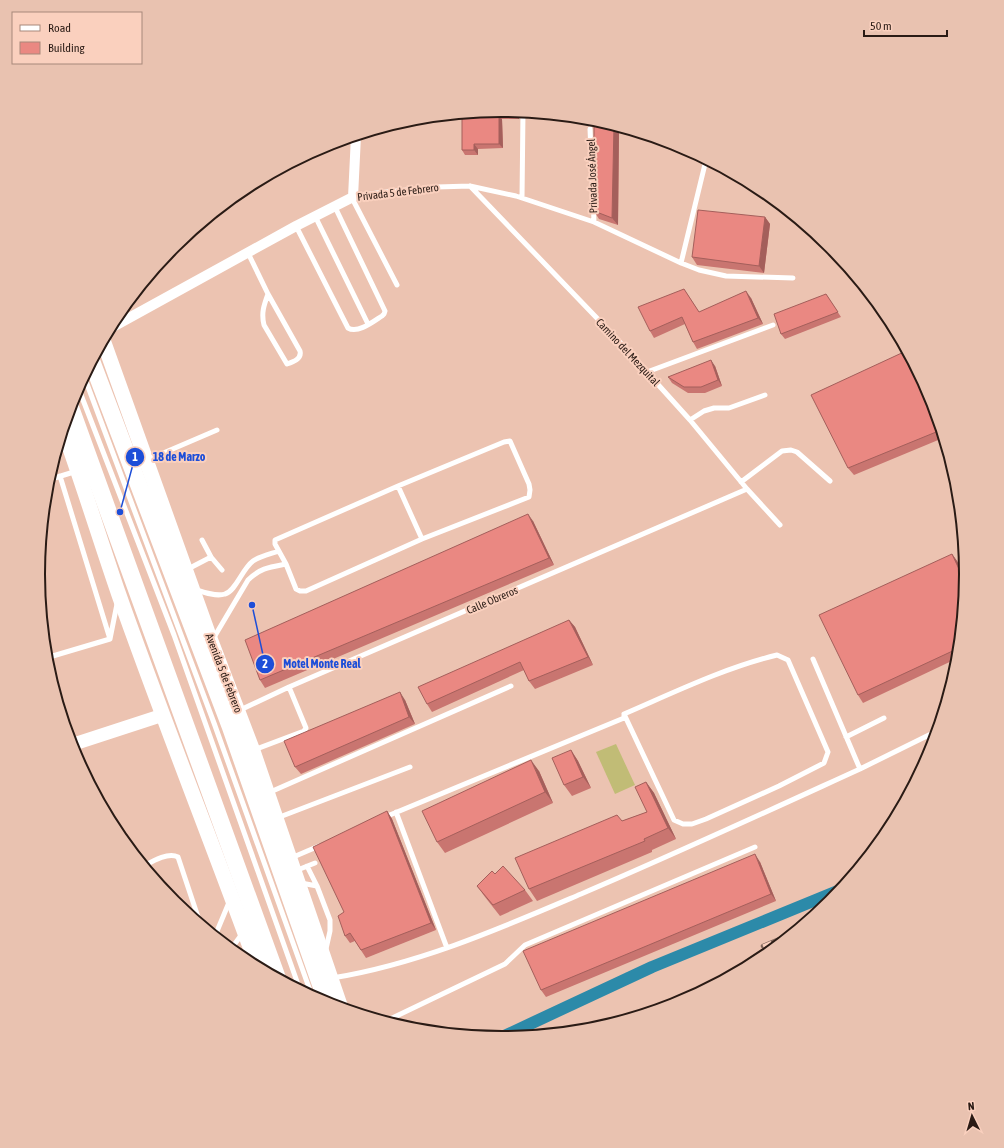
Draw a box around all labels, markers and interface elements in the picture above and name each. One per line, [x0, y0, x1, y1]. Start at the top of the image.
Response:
legend [12, 12, 142, 64]
scale bar [864, 12, 947, 38]
text: 50 m [870, 19, 892, 33]
text: Road [48, 21, 71, 35]
text: Building [48, 41, 86, 55]
street label: Privada José Ángel [585, 138, 599, 214]
street label: Privada 5 de Febrero [357, 181, 439, 203]
street label: Camino del Mezquital [594, 316, 662, 388]
callout: 18 de Marzo [125, 445, 214, 469]
text: 1 [132, 450, 138, 464]
text: 18 de Marzo [153, 450, 206, 464]
street label: Calle Obreros [465, 584, 520, 616]
street label: Avenida 5 de Febrero [203, 632, 245, 714]
callout: Motel Monte Real [255, 652, 369, 676]
text: 2 [262, 657, 268, 671]
text: Motel Monte Real [283, 657, 362, 671]
north arrow [952, 1096, 992, 1136]
text: N [967, 1100, 975, 1112]

